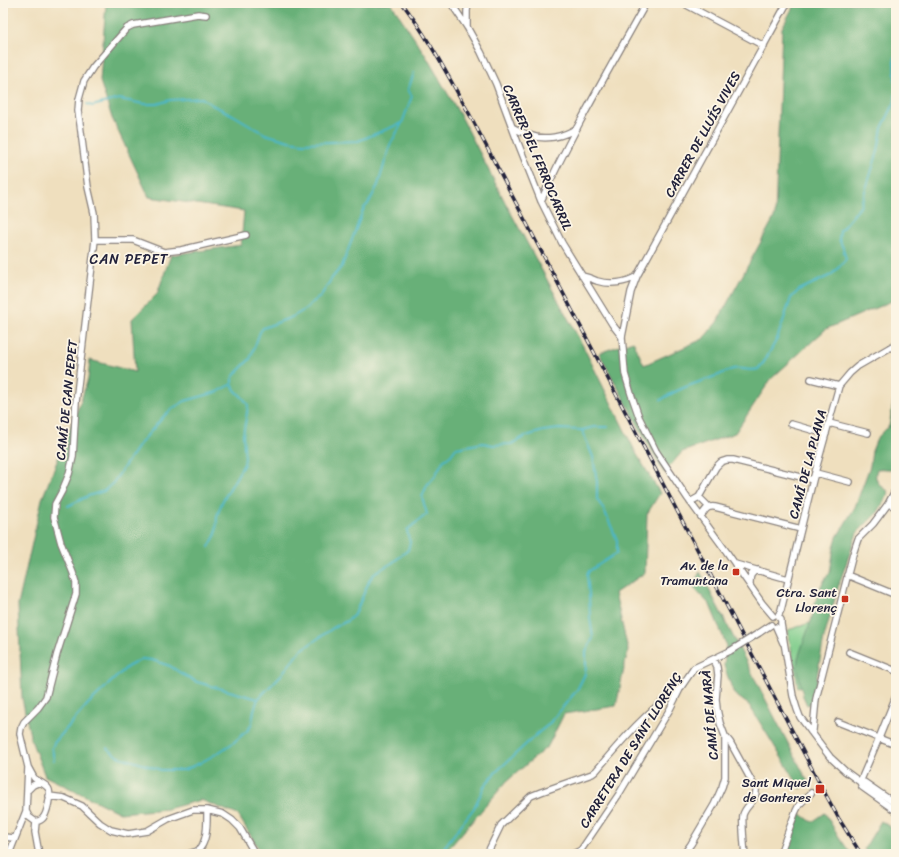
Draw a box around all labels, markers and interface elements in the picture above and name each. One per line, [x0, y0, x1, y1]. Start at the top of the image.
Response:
street label: CARRER DE LLUÍS VIVES [658, 67, 747, 202]
street label: CARRER DEL FERROCARRIL [496, 81, 579, 234]
district label: CAN PEPET [89, 247, 169, 272]
street label: CAMÍ DE CAN PEPET [49, 338, 84, 461]
street label: CAMÍ DE LA PLANA [782, 407, 833, 521]
place label: Av. de la Tramuntana [660, 554, 728, 592]
marker: Av. de la Tramuntana [731, 567, 741, 577]
place label: Ctra. Sant Llorenç [777, 581, 838, 619]
marker: Ctra. Sant Llorenç [840, 594, 850, 604]
street label: CARRETERA DE SANT LLORENÇ [573, 668, 688, 833]
street label: CAMÍ DE MARÀ [694, 669, 725, 761]
place label: Sant Miquel de Gonteres [742, 771, 811, 809]
marker: Sant Miquel de Gonteres [814, 783, 826, 795]

